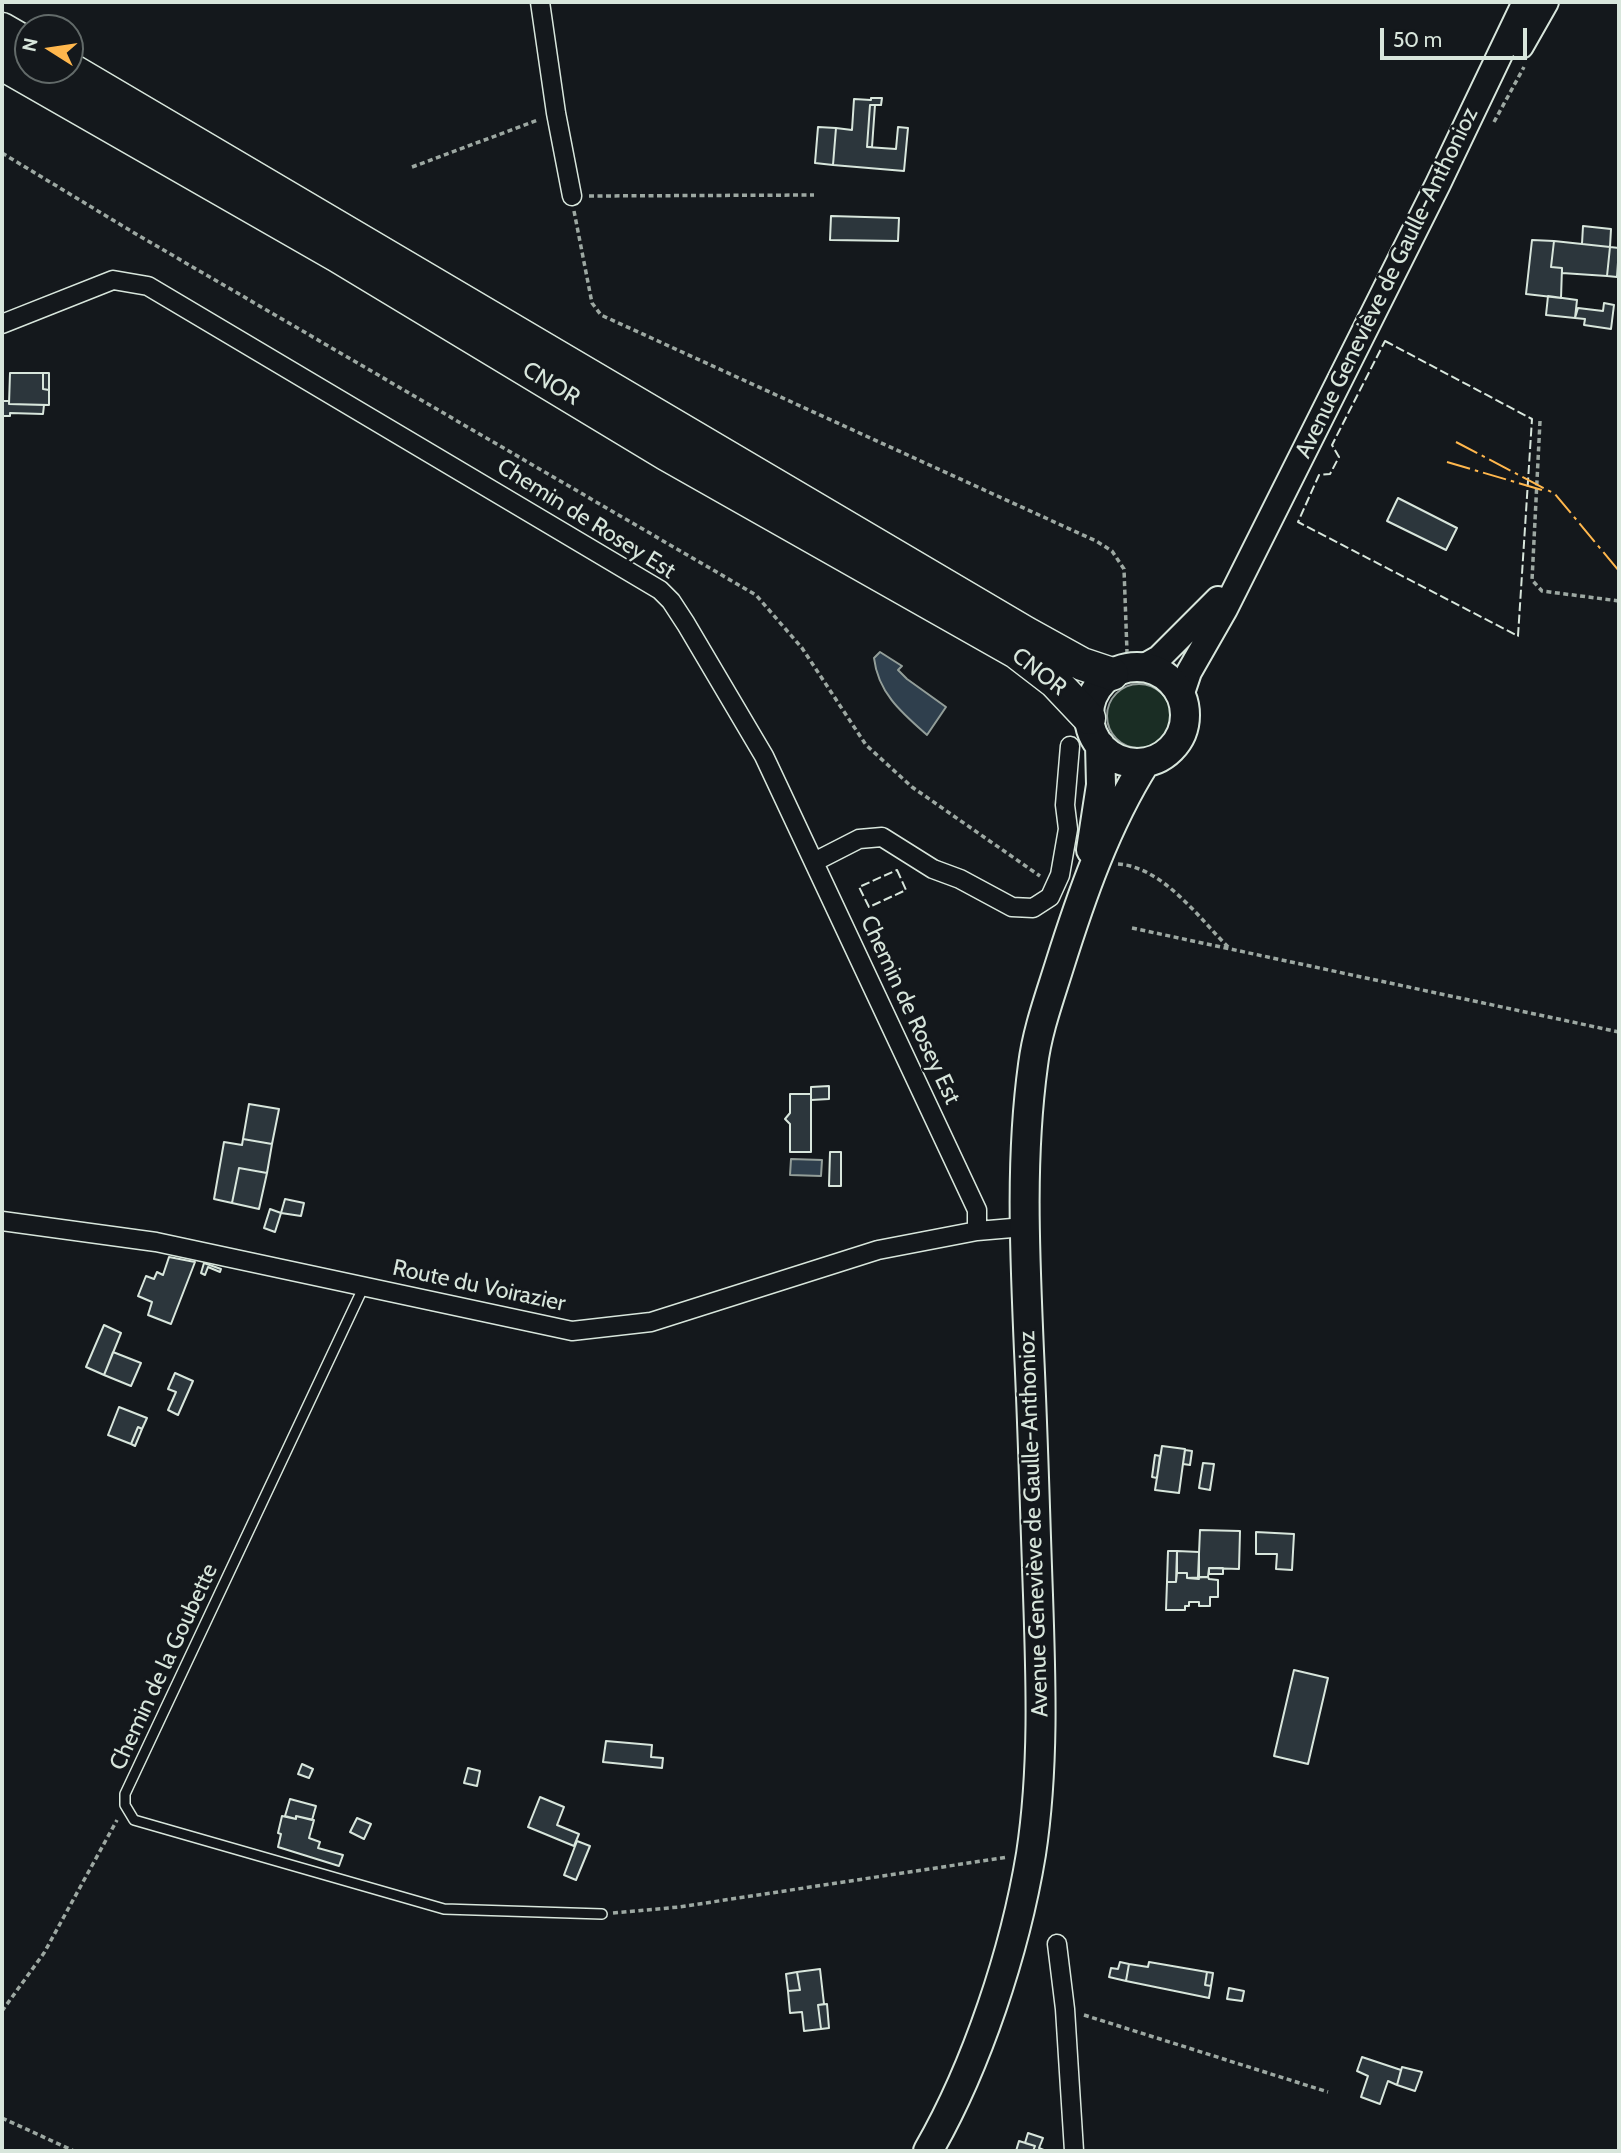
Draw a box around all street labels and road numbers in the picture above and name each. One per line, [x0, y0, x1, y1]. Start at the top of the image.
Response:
street label: Avenue Geneviève de Gaulle-Anthonioz [1290, 103, 1484, 463]
street label: CNOR [517, 356, 585, 412]
street label: Chemin de Rosey Est [492, 453, 680, 585]
street label: CNOR [1006, 642, 1072, 702]
street label: Chemin de Rosey Est [854, 911, 966, 1109]
street label: Route du Voirazier [390, 1254, 568, 1318]
street label: Avenue Geneviève de Gaulle-Anthonioz [1013, 1330, 1055, 1718]
street label: Chemin de la Goubette [104, 1559, 224, 1775]

